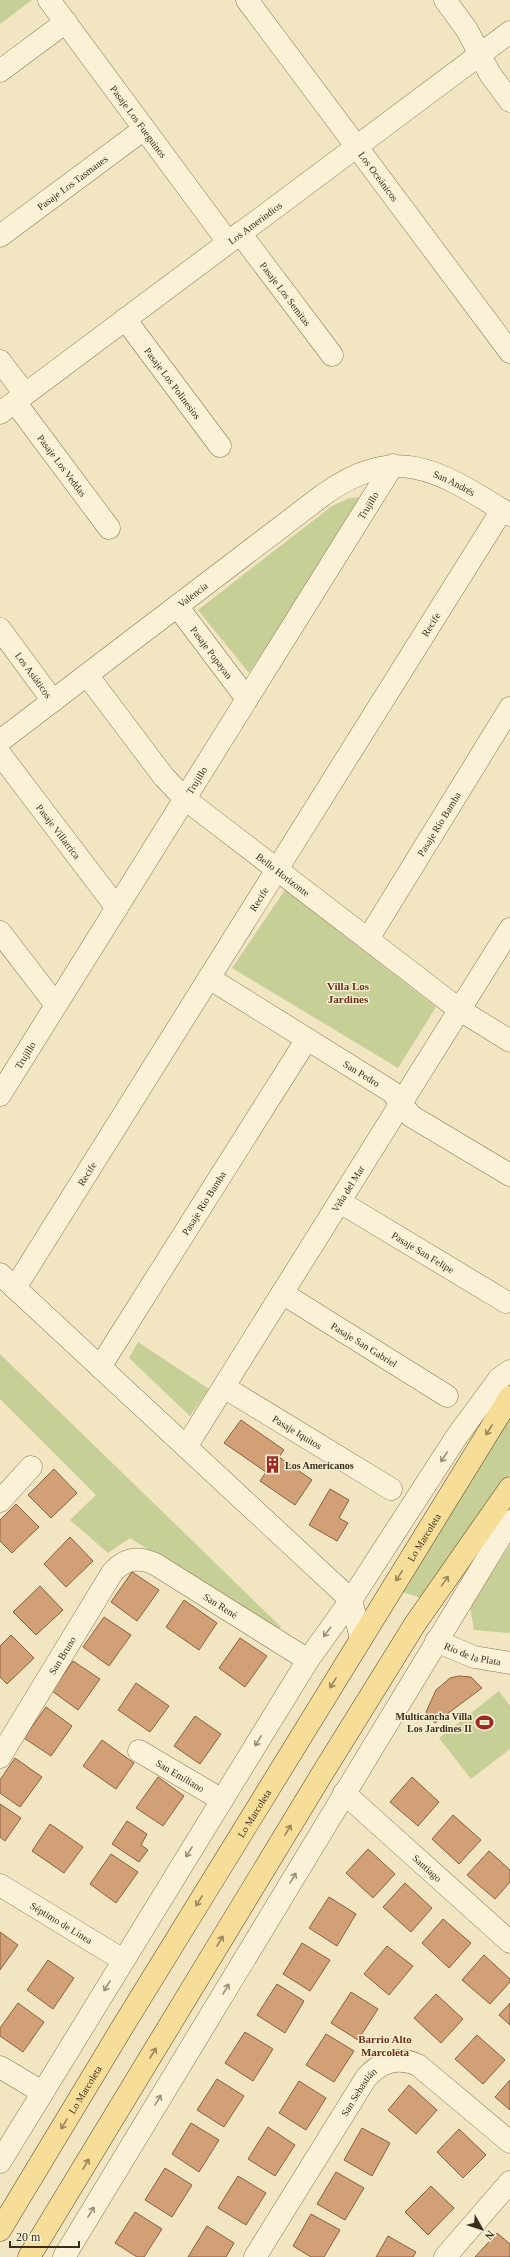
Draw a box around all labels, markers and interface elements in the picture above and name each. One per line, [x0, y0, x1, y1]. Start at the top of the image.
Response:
street label: Pasaje Los Fueguinos [108, 83, 169, 160]
street label: Los Oceánicos [356, 150, 400, 204]
street label: Pasaje Los Tasmanes [35, 153, 110, 212]
street label: Los Amerindios [226, 199, 284, 247]
street label: Pasaje Los Semitas [258, 260, 313, 328]
street label: Pasaje Los Polinesios [142, 345, 203, 421]
street label: Pasaje Los Veddas [35, 433, 89, 499]
street label: San Andrés [431, 468, 477, 498]
street label: Trujillo [356, 490, 381, 521]
street label: Valencia [176, 580, 210, 610]
street label: Recife [419, 610, 443, 639]
street label: Pasaje Popayan [188, 624, 235, 681]
street label: Los Asiáticos [13, 650, 54, 700]
street label: Trujillo [184, 765, 209, 796]
street label: Pasaje Río Bamba [415, 790, 463, 858]
street label: Pasaje Villarrica [34, 802, 83, 861]
street label: Bello Horizonte [254, 851, 312, 899]
street label: Recife [247, 885, 271, 913]
district label: Villa Los Jardines [327, 980, 370, 1005]
street label: Trujillo [13, 1040, 38, 1071]
street label: San Pedro [341, 1058, 382, 1089]
street label: Recife [75, 1159, 99, 1188]
street label: Viña del Mar [330, 1163, 367, 1214]
street label: Pasaje Río Bamba [180, 1169, 228, 1237]
street label: Pasaje San Felipe [390, 1230, 456, 1276]
street label: Pasaje San Gabriel [329, 1320, 399, 1370]
street label: Pasaje Iquitos [270, 1413, 324, 1452]
one-way arrow [485, 1424, 493, 1436]
one-way arrow [439, 1451, 447, 1463]
building icon: Los Americanos [262, 1455, 282, 1475]
place label: Los Americanos [285, 1460, 354, 1471]
street label: Lo Marcoleta [405, 1511, 443, 1564]
one-way arrow [395, 1570, 403, 1582]
one-way arrow [441, 1576, 449, 1587]
street label: San René [202, 1591, 240, 1621]
one-way arrow [323, 1626, 332, 1637]
street label: San Bruno [47, 1635, 78, 1677]
street label: Río de la Plata [443, 1640, 502, 1667]
one-way arrow [329, 1677, 337, 1689]
place label: Multicancha Villa Los Jardines II [396, 1711, 472, 1734]
sports icon: Multicancha Villa Los Jardines II [475, 1712, 495, 1732]
one-way arrow [253, 1735, 261, 1747]
street label: San Emiliano [154, 1757, 206, 1794]
street label: Lo Marcoleta [235, 1787, 274, 1840]
one-way arrow [284, 1824, 292, 1836]
one-way arrow [185, 1846, 193, 1858]
street label: Santiago [410, 1852, 444, 1884]
one-way arrow [289, 1872, 297, 1884]
one-way arrow [195, 1895, 203, 1907]
street label: Séptimo de Línea [28, 1900, 95, 1946]
one-way arrow [217, 1935, 225, 1947]
one-way arrow [102, 1980, 110, 1992]
one-way arrow [222, 1983, 230, 1995]
district label: Barrio Alto Marcoleta [358, 2033, 412, 2058]
one-way arrow [149, 2048, 157, 2059]
street label: Lo Marcoleta [66, 2063, 104, 2116]
street label: San Sebastián [339, 2066, 379, 2118]
one-way arrow [155, 2094, 163, 2106]
one-way arrow [59, 2118, 67, 2130]
one-way arrow [82, 2158, 90, 2170]
one-way arrow [88, 2206, 96, 2218]
north arrow [462, 2209, 502, 2249]
scale bar [10, 2223, 79, 2249]
text: N [483, 2228, 497, 2242]
text: 20 m [16, 2230, 41, 2244]

